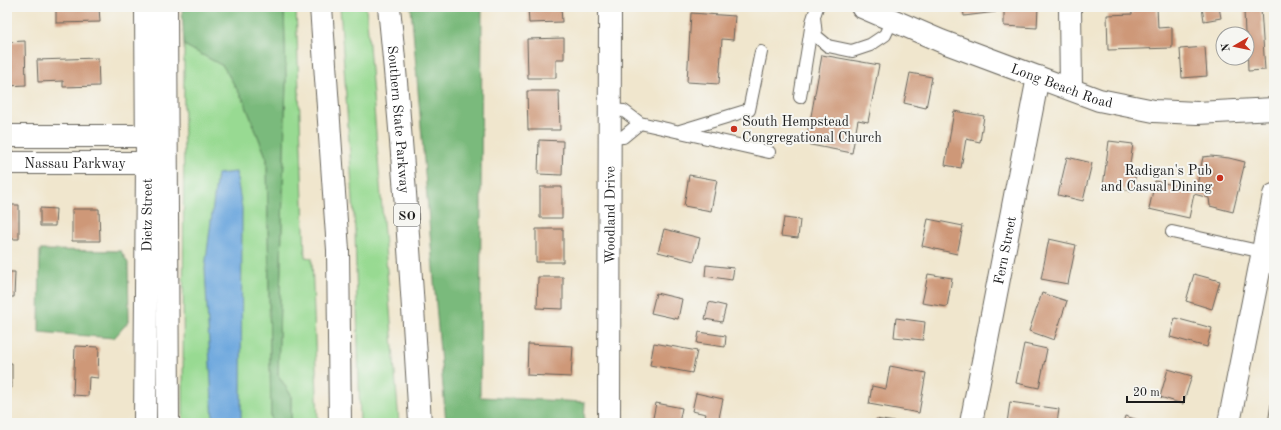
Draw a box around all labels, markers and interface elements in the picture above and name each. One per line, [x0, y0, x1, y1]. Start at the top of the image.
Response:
north arrow [1215, 26, 1255, 66]
text: N [1220, 42, 1233, 52]
street label: Southern State Parkway [385, 45, 411, 195]
street label: Long Beach Road [1009, 62, 1114, 111]
place label: South Hempstead Congregational Church [742, 115, 882, 145]
marker: South Hempstead Congregational Church [729, 124, 739, 134]
street label: Nassau Parkway [24, 157, 126, 171]
place label: Radigan's Pub and Casual Dining [1101, 164, 1212, 194]
street label: Woodland Drive [603, 166, 618, 264]
marker: Radigan's Pub and Casual Dining [1215, 173, 1225, 183]
street label: Dietz Street [140, 178, 155, 252]
road number: SO [394, 204, 420, 226]
street label: Fern Street [992, 215, 1019, 286]
scale bar [1127, 378, 1184, 404]
text: 20 m [1133, 387, 1160, 399]

